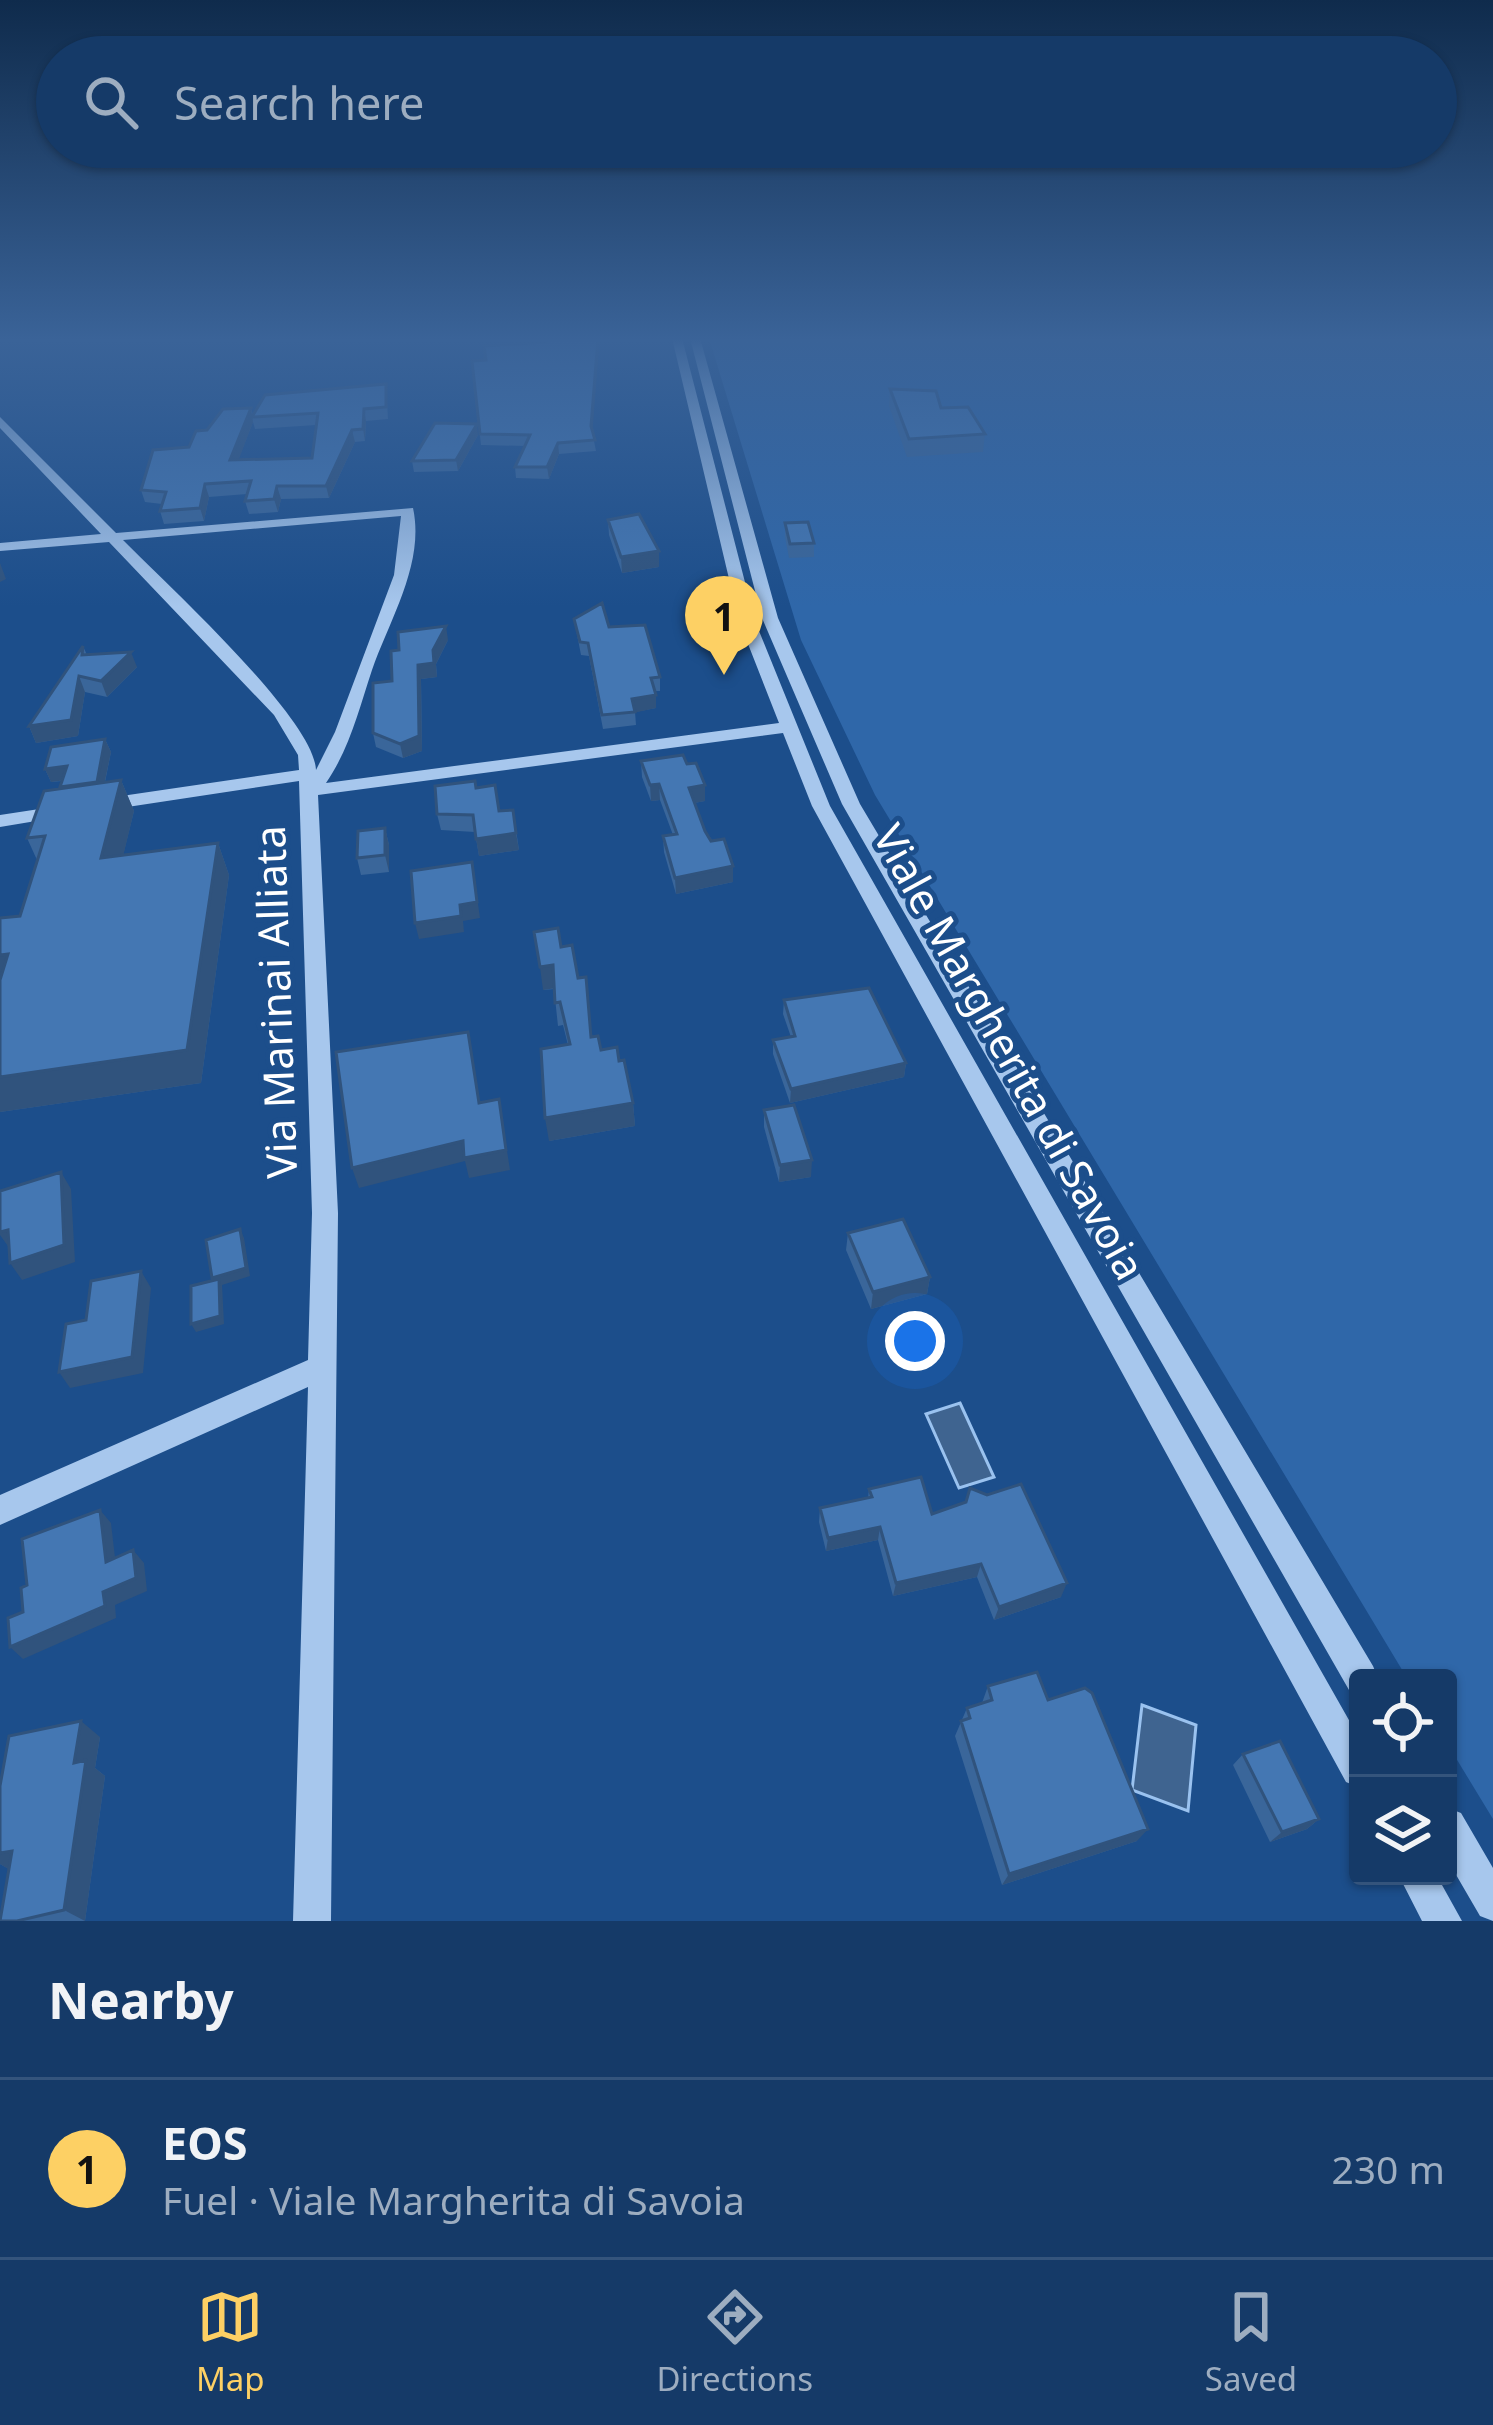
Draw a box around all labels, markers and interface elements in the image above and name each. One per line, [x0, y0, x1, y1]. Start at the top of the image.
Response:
search box [36, 36, 1457, 168]
icon: search [78, 69, 144, 135]
text: Search here [174, 72, 424, 133]
pin: 1 [685, 576, 763, 675]
street label: Viale Margherita di Savoia [861, 813, 1159, 1289]
street label: Via Marinai Alliata [240, 825, 309, 1180]
your location [885, 1311, 945, 1371]
map controls [1349, 1669, 1457, 1885]
button: locate [1349, 1669, 1457, 1777]
button: layers [1349, 1777, 1457, 1885]
text: Nearby [48, 1964, 234, 2034]
text: EOS [162, 2112, 248, 2173]
text: 1 [76, 2142, 98, 2195]
text: 230 m [1331, 2142, 1445, 2195]
text: Fuel · Viale Margherita di Savoia [162, 2173, 745, 2226]
tab: Map [196, 2284, 265, 2401]
tab: Directions [656, 2284, 813, 2401]
tab: Saved [1205, 2284, 1297, 2401]

